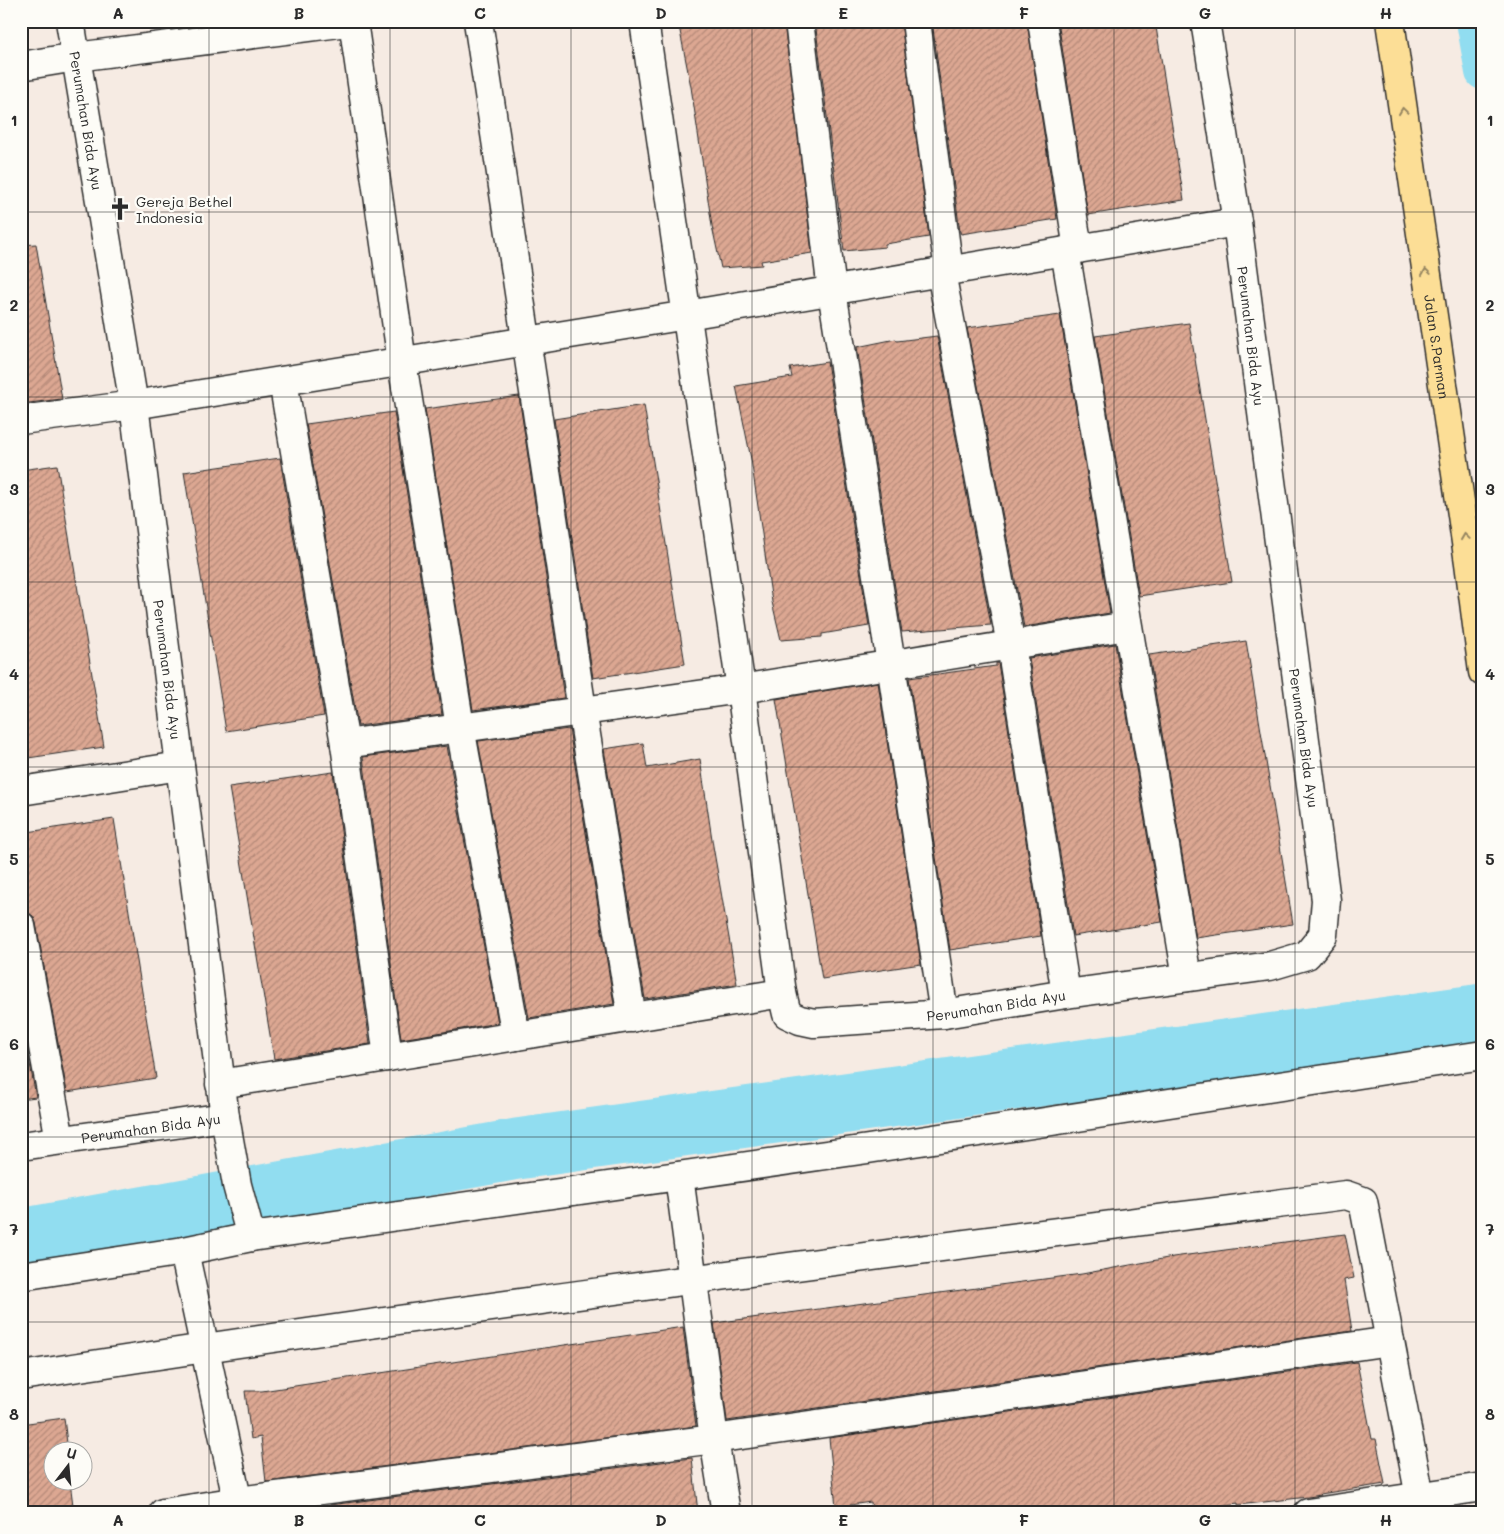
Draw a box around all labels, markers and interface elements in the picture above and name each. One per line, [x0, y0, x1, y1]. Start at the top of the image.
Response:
text: A [112, 2, 124, 23]
text: B [294, 2, 304, 23]
text: C [474, 2, 486, 23]
text: D [655, 2, 667, 23]
text: E [838, 2, 848, 23]
text: F [1019, 2, 1029, 23]
text: G [1199, 2, 1211, 23]
text: H [1380, 2, 1392, 23]
street label: Perumahan Bida Ayu [66, 50, 108, 191]
one-way arrow [1398, 107, 1409, 115]
text: 1 [10, 109, 18, 130]
text: 1 [1486, 109, 1494, 130]
place label: Gereja Bethel Indonesia [136, 192, 232, 227]
church icon: Gereja Bethel Indonesia [107, 196, 133, 222]
street label: Perumahan Bida Ayu [1233, 265, 1269, 407]
one-way arrow [1422, 268, 1432, 276]
street label: Jalan S.Parman [1420, 293, 1454, 400]
text: 2 [10, 294, 19, 315]
text: 2 [1486, 294, 1495, 315]
text: 3 [9, 478, 19, 499]
text: 3 [1485, 478, 1495, 499]
one-way arrow [1460, 532, 1471, 540]
street label: Perumahan Bida Ayu [149, 599, 186, 740]
text: 4 [9, 663, 19, 684]
text: 4 [1485, 663, 1495, 684]
street label: Perumahan Bida Ayu [1285, 667, 1323, 809]
text: 5 [9, 848, 19, 869]
text: 5 [1485, 848, 1495, 869]
street label: Perumahan Bida Ayu [926, 985, 1067, 1025]
text: 6 [9, 1033, 19, 1054]
text: 6 [1485, 1033, 1495, 1054]
street label: Perumahan Bida Ayu [80, 1108, 222, 1147]
text: 7 [10, 1218, 19, 1239]
text: 7 [1486, 1218, 1495, 1239]
text: 8 [9, 1403, 19, 1424]
text: 8 [1485, 1403, 1495, 1424]
north arrow [42, 1442, 92, 1492]
text: U [64, 1443, 79, 1464]
text: A [112, 1509, 124, 1530]
text: B [294, 1509, 304, 1530]
text: C [474, 1509, 486, 1530]
text: D [655, 1509, 667, 1530]
text: E [838, 1509, 848, 1530]
text: F [1019, 1509, 1029, 1530]
text: G [1199, 1509, 1211, 1530]
text: H [1380, 1509, 1392, 1530]

